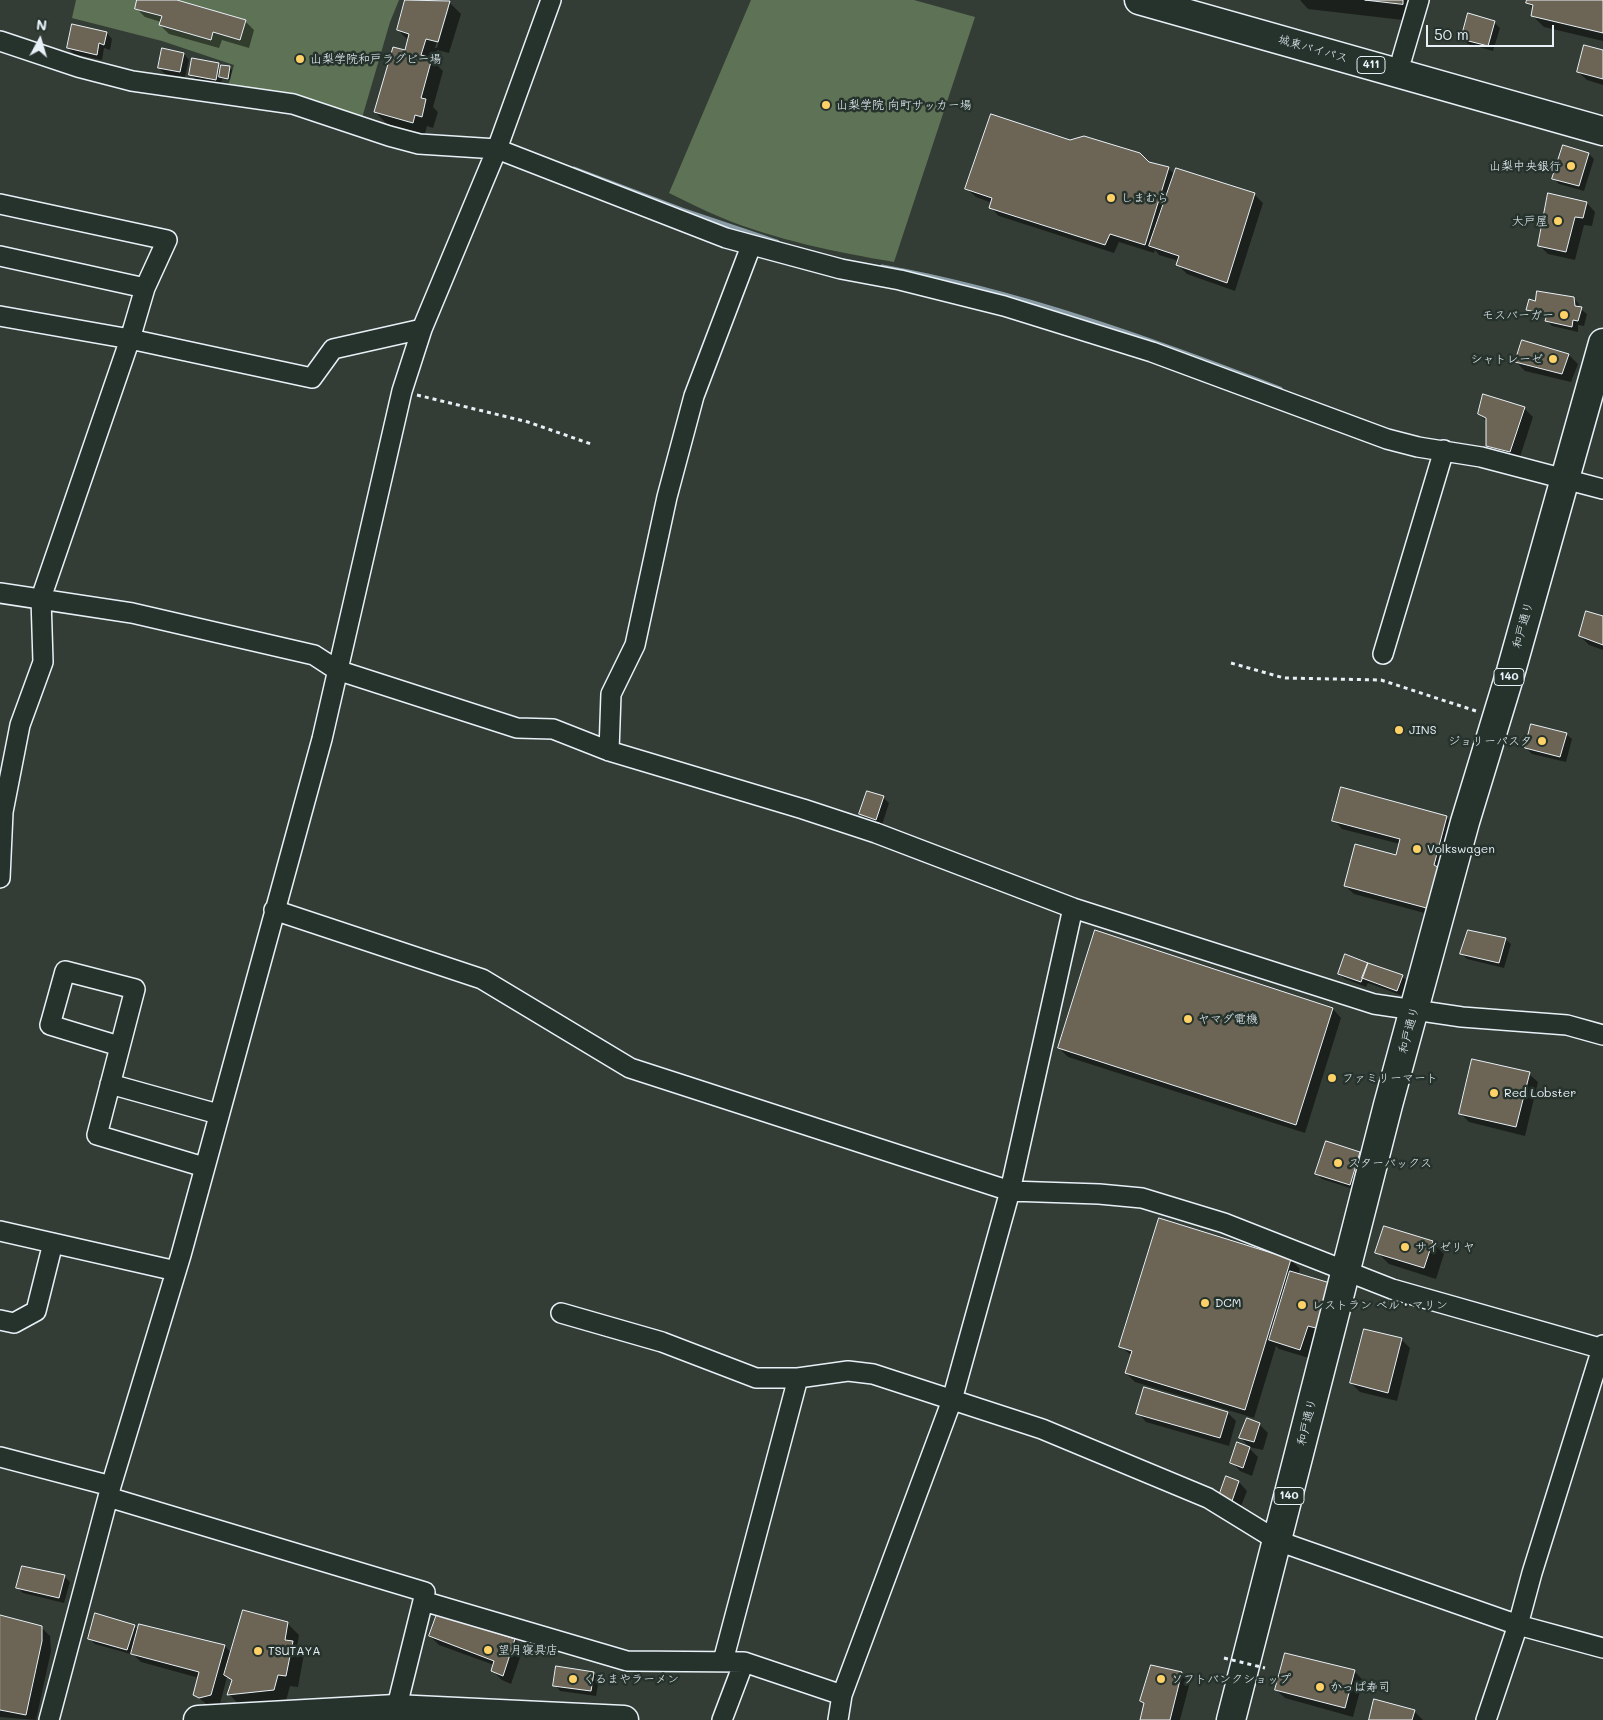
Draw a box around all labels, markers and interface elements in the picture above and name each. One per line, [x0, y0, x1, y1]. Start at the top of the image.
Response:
north arrow [15, 15, 65, 65]
text: N [35, 15, 48, 35]
scale bar [1428, 15, 1556, 47]
text: 50 m [1434, 24, 1469, 44]
street label: 城東バイパス [1276, 32, 1350, 66]
place label: 山梨学院和戸ラグビー場 [310, 52, 441, 66]
marker: 山梨学院和戸ラグビー場 [294, 53, 306, 65]
road number: 411 [1357, 56, 1385, 74]
place label: 山梨学院 向町サッカー場 [836, 98, 972, 112]
marker: 山梨学院 向町サッカー場 [820, 99, 832, 111]
place label: 山梨中央銀行 [1489, 159, 1561, 173]
marker: 山梨中央銀行 [1565, 160, 1577, 172]
place label: しまむら [1121, 191, 1169, 205]
marker: しまむら [1105, 192, 1117, 204]
place label: 大戸屋 [1512, 214, 1548, 228]
marker: 大戸屋 [1552, 215, 1564, 227]
place label: モスバーガー [1482, 308, 1554, 322]
marker: モスバーガー [1558, 309, 1570, 321]
place label: シャトレーゼ [1471, 352, 1543, 366]
marker: シャトレーゼ [1547, 353, 1559, 365]
street label: 和戸通り [1509, 600, 1537, 650]
road number: 140 [1494, 669, 1524, 686]
place label: JINS [1409, 723, 1436, 737]
marker: JINS [1393, 724, 1405, 736]
place label: ジョリーパスタ [1448, 734, 1532, 748]
marker: ジョリーパスタ [1536, 735, 1548, 747]
place label: Volkswagen [1427, 842, 1495, 856]
marker: Volkswagen [1411, 843, 1423, 855]
street label: 和戸通り [1396, 1005, 1422, 1055]
place label: ヤマダ電機 [1198, 1012, 1258, 1026]
marker: ヤマダ電機 [1182, 1013, 1194, 1025]
place label: ファミリーマート [1342, 1071, 1438, 1085]
marker: ファミリーマート [1326, 1072, 1338, 1084]
place label: Red Lobster [1504, 1086, 1576, 1100]
marker: Red Lobster [1488, 1087, 1500, 1099]
place label: スターバックス [1348, 1156, 1432, 1170]
marker: スターバックス [1332, 1157, 1344, 1169]
place label: サイゼリヤ [1415, 1240, 1475, 1254]
marker: サイゼリヤ [1399, 1241, 1411, 1253]
place label: DCM [1215, 1296, 1241, 1310]
marker: DCM [1199, 1297, 1211, 1309]
place label: レストラン ベル・マリン [1312, 1298, 1448, 1312]
marker: レストラン ベル・マリン [1296, 1299, 1308, 1311]
street label: 和戸通り [1294, 1397, 1320, 1447]
road number: 140 [1274, 1488, 1304, 1504]
place label: 望月寝具店 [498, 1643, 558, 1657]
place label: TSUTAYA [268, 1644, 321, 1658]
marker: 望月寝具店 [482, 1644, 494, 1656]
marker: TSUTAYA [252, 1645, 264, 1657]
place label: くるまやラーメン [583, 1672, 679, 1686]
place label: ソフトバンクショップ [1171, 1672, 1291, 1686]
marker: くるまやラーメン [567, 1673, 579, 1685]
marker: ソフトバンクショップ [1155, 1673, 1167, 1685]
place label: かっぱ寿司 [1330, 1680, 1390, 1694]
marker: かっぱ寿司 [1314, 1681, 1326, 1693]

